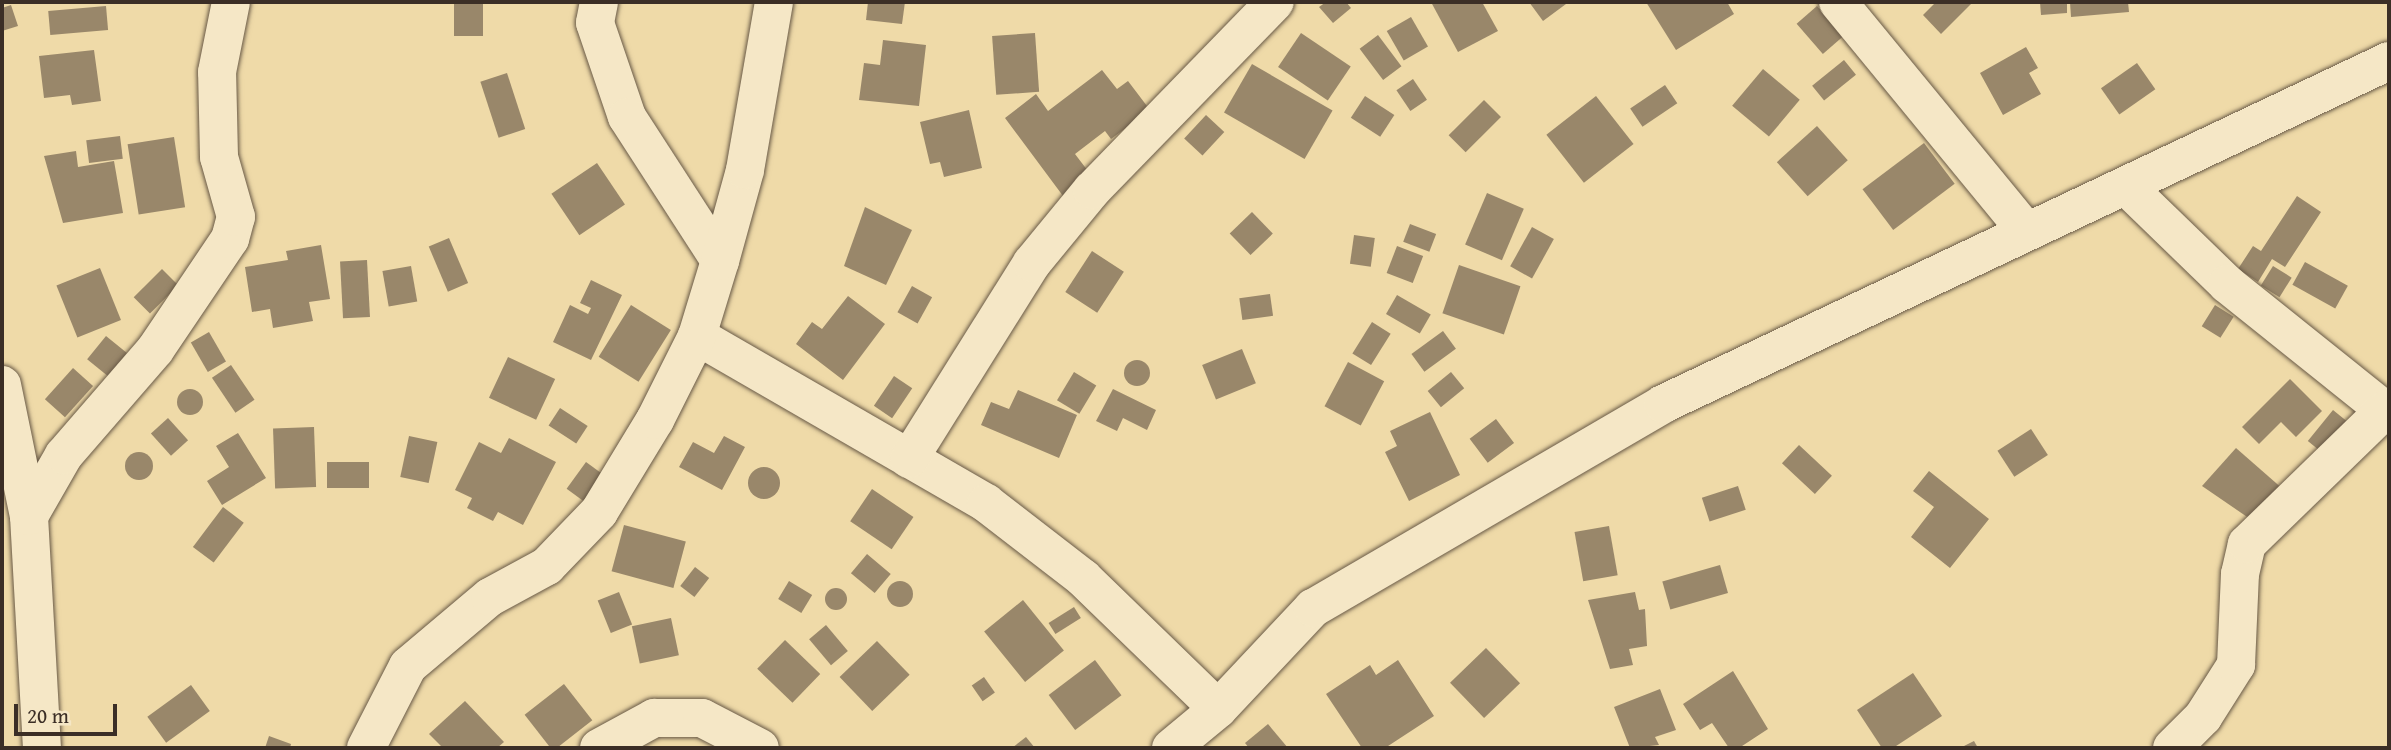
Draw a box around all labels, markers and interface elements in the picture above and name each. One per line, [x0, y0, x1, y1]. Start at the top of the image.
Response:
scale bar [18, 690, 121, 734]
text: 20 m [27, 700, 69, 731]

